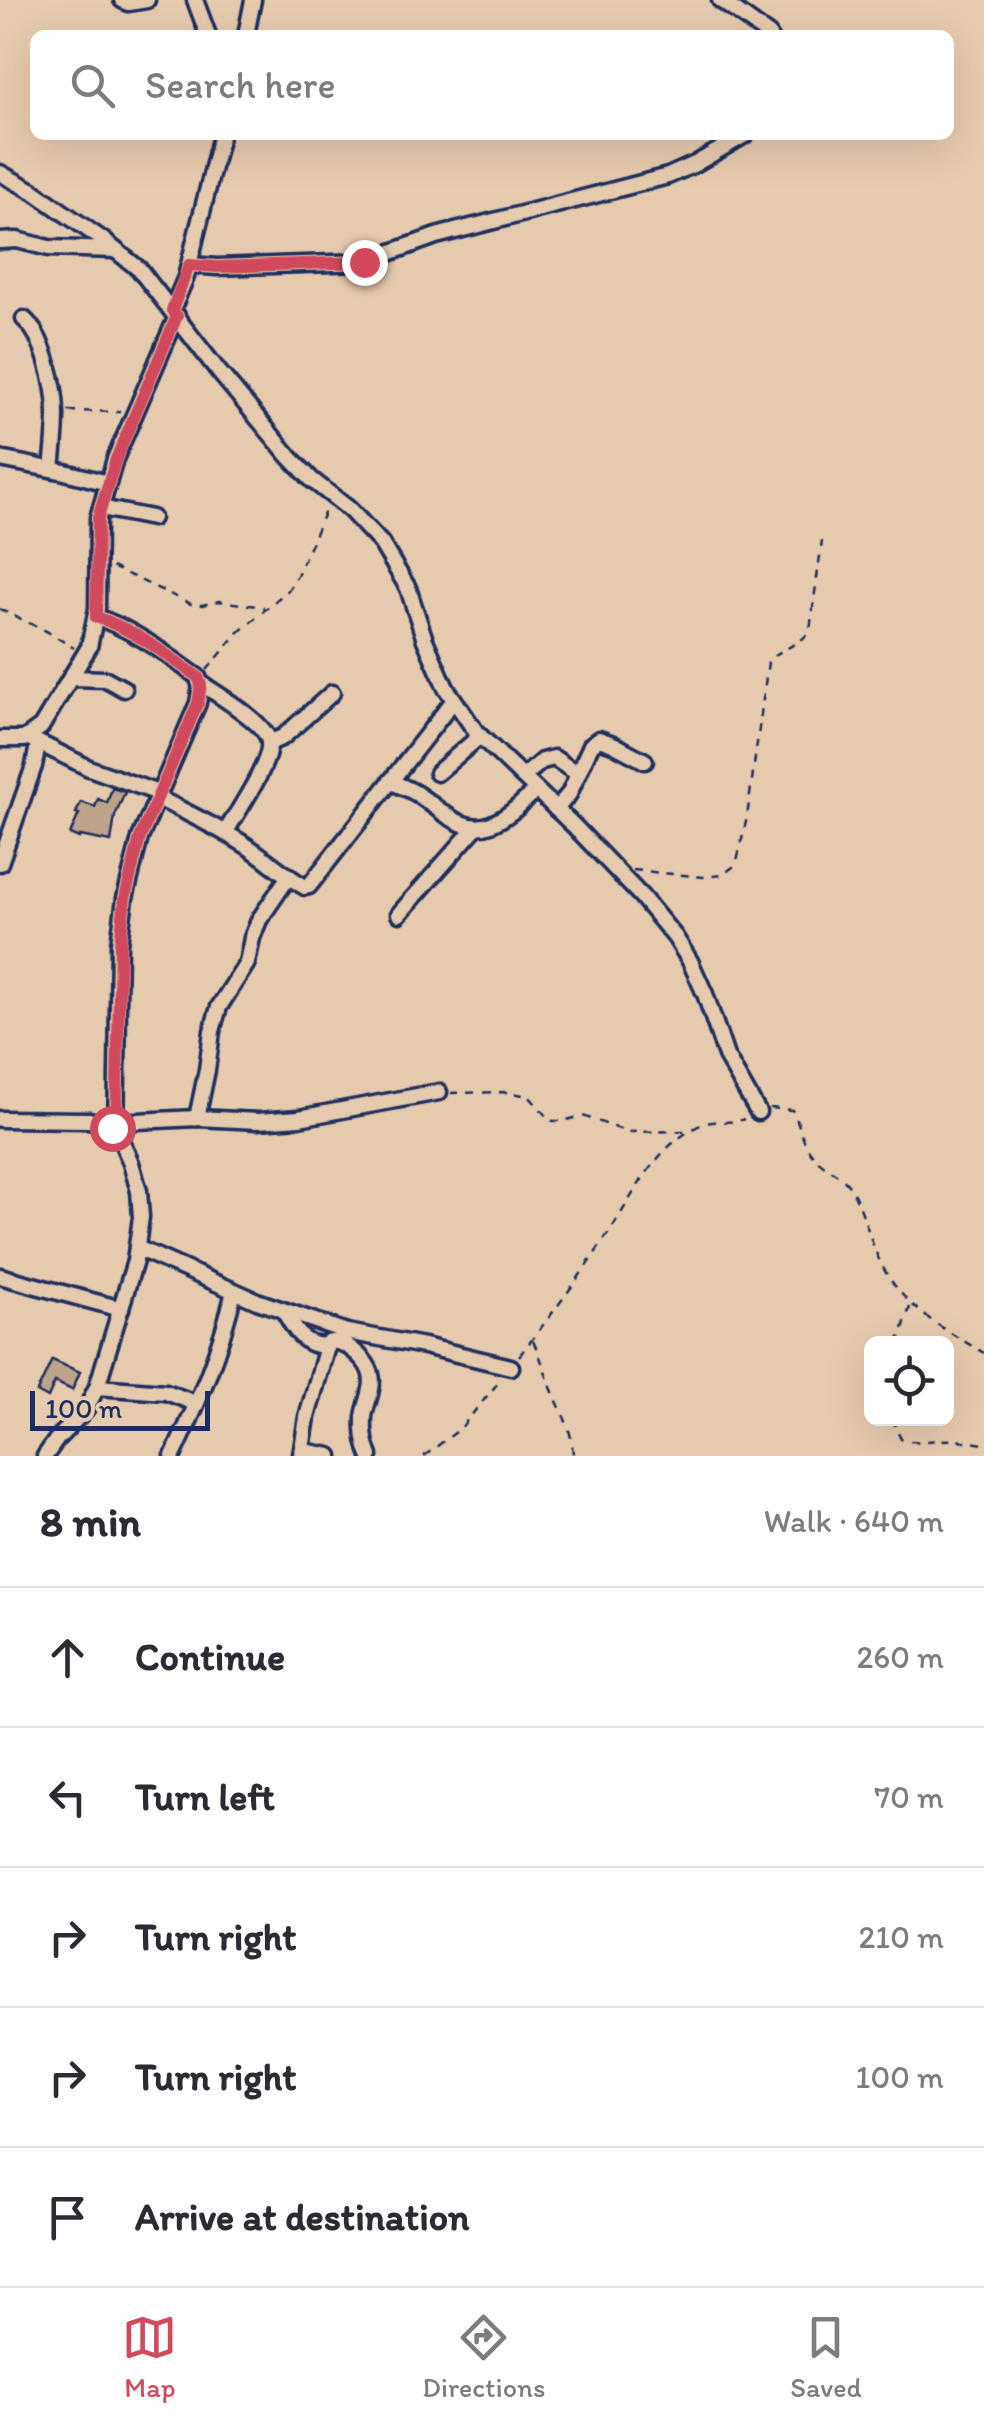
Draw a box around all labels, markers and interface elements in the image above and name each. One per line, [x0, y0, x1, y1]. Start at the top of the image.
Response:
search box [30, 30, 954, 140]
icon: search [65, 58, 120, 113]
text: Search here [145, 62, 336, 108]
route end [342, 240, 388, 286]
route start [90, 1106, 136, 1152]
map controls [864, 1336, 954, 1426]
button: locate [864, 1336, 954, 1426]
scale bar [30, 1386, 210, 1430]
text: 100 m [45, 1391, 122, 1425]
text: 8 min [40, 1496, 141, 1547]
text: Walk · 640 m [764, 1502, 944, 1540]
icon: ahead [40, 1630, 95, 1685]
text: Continue [135, 1634, 285, 1680]
text: 260 m [856, 1638, 944, 1676]
icon: left [40, 1770, 95, 1825]
text: Turn left [135, 1774, 275, 1820]
text: 70 m [874, 1778, 944, 1816]
icon: right [40, 1910, 95, 1965]
text: Turn right [135, 1914, 297, 1960]
text: 210 m [858, 1918, 944, 1956]
icon: right [40, 2050, 95, 2105]
text: Turn right [135, 2054, 297, 2100]
text: 100 m [856, 2058, 944, 2096]
icon: arrive [40, 2190, 95, 2245]
text: Arrive at destination [135, 2194, 470, 2240]
tab: Map [122, 2310, 177, 2404]
tab: Directions [422, 2310, 545, 2404]
tab: Saved [790, 2310, 862, 2404]

